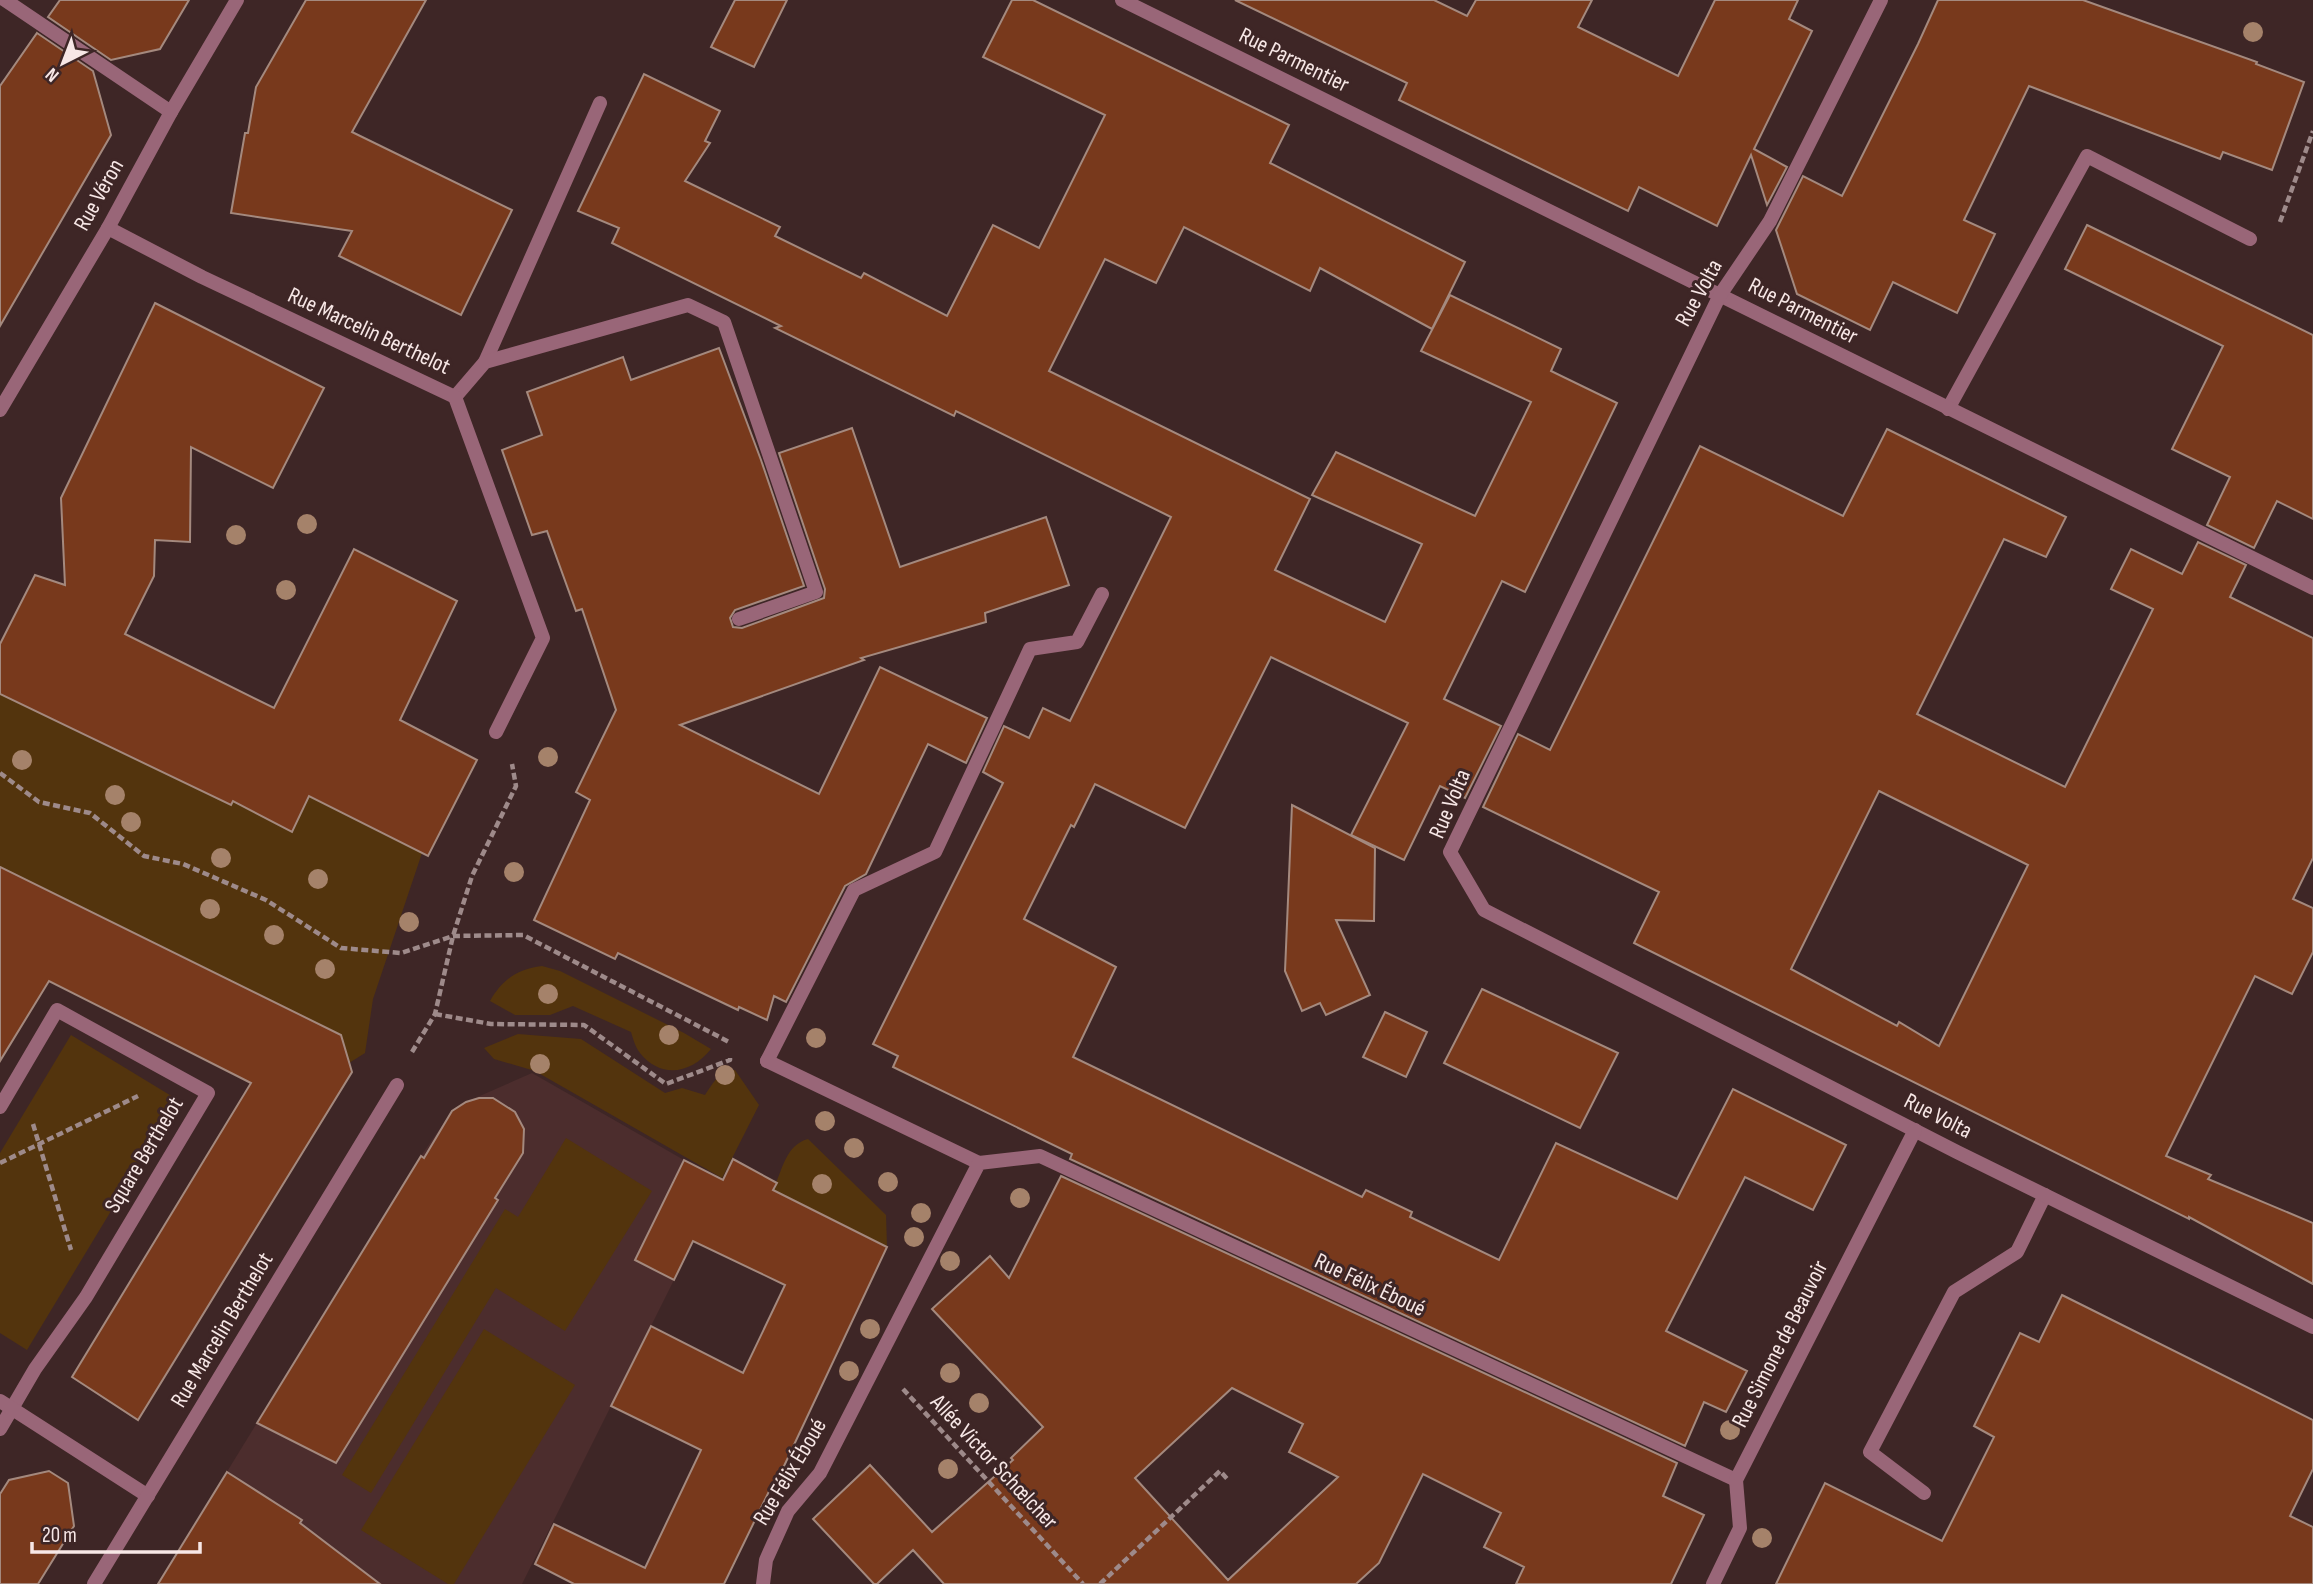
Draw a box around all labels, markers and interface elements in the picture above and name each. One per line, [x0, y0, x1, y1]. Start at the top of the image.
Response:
street label: Rue Parmentier [1234, 21, 1354, 99]
north arrow [28, 28, 98, 98]
text: N [41, 63, 64, 86]
street label: Rue Véron [68, 154, 130, 236]
street label: Rue Volta [1669, 255, 1729, 331]
street label: Rue Parmentier [1744, 271, 1863, 351]
street label: Rue Marcelin Berthelot [283, 281, 455, 381]
street label: Rue Volta [1423, 765, 1477, 843]
street label: Rue Volta [1899, 1087, 1977, 1145]
street label: Square Berthelot [98, 1092, 190, 1218]
street label: Rue Marcelin Berthelot [165, 1247, 279, 1413]
street label: Rue Félix Éboué [1310, 1247, 1430, 1323]
street label: Rue Simone de Beauvoir [1726, 1255, 1834, 1432]
street label: Allée Victor Schœlcher [924, 1388, 1064, 1535]
street label: Rue Félix Éboué [747, 1414, 833, 1530]
scale bar [32, 1510, 200, 1554]
text: 20 m [42, 1523, 77, 1548]

